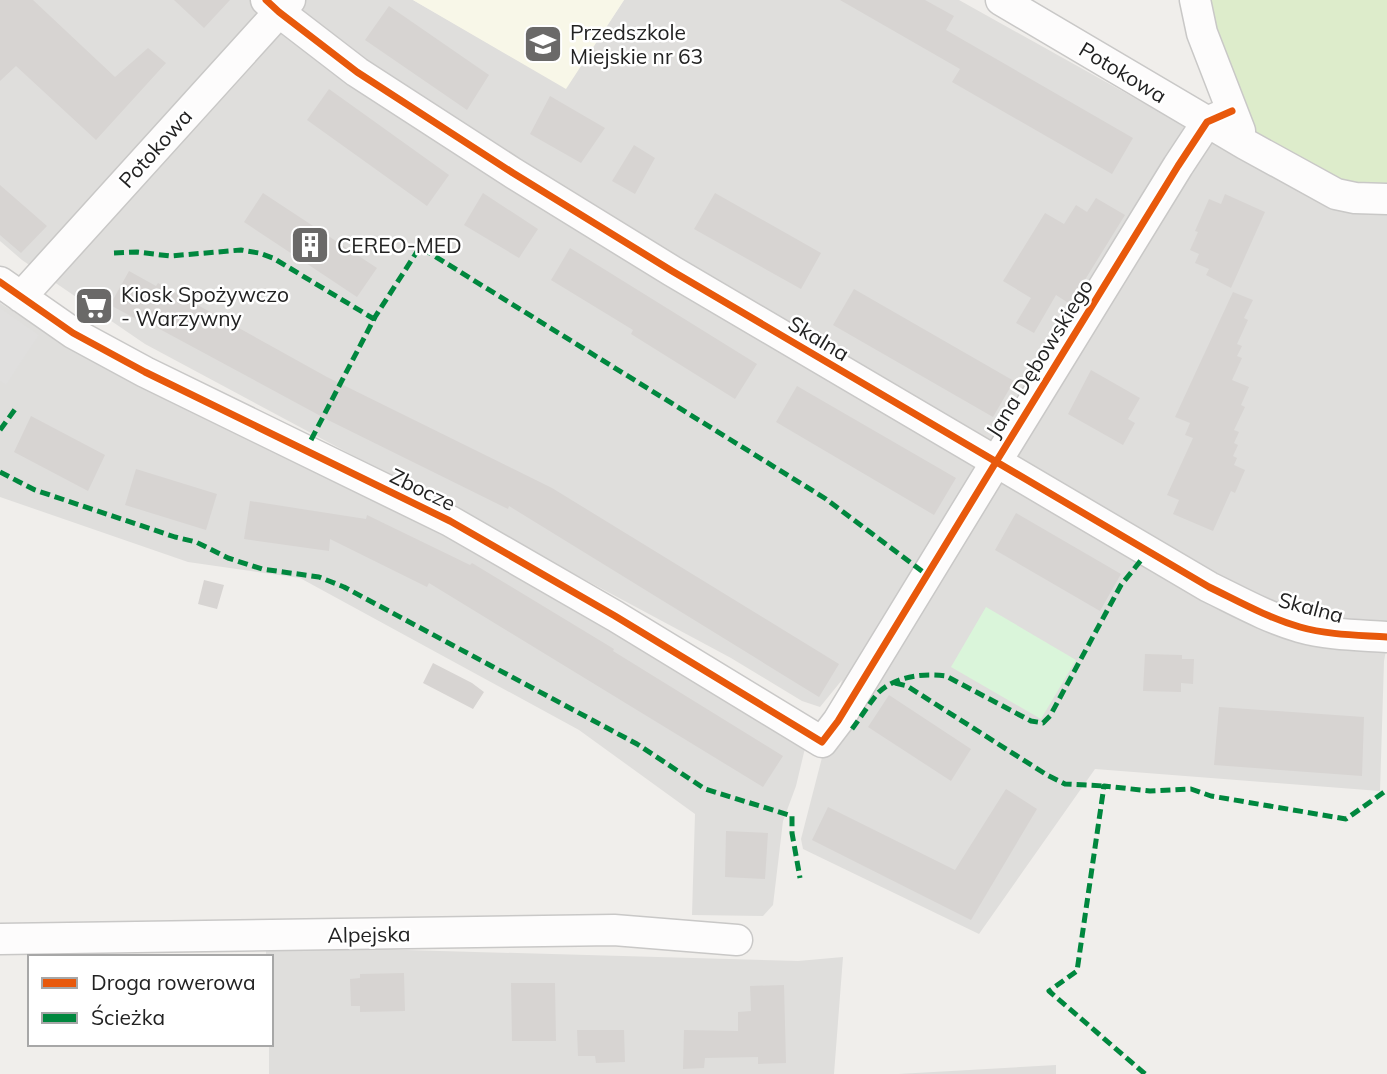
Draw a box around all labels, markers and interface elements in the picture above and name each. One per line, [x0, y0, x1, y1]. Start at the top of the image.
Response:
place label: Przedszkole Miejskie nr 63 [570, 19, 703, 69]
school or university icon: Przedszkole Miejskie nr 63 [522, 23, 564, 65]
street label: Potokowa [1075, 36, 1171, 108]
street label: Potokowa [113, 103, 197, 193]
building icon: CEREO-MED [289, 224, 331, 266]
place label: CEREO-MED [337, 232, 462, 258]
street label: Jana Dębowskiego [980, 274, 1098, 442]
place label: Kiosk Spożywczo - Warzywny [121, 281, 289, 331]
supermarket icon: Kiosk Spożywczo - Warzywny [73, 285, 115, 327]
street label: Skalna [784, 310, 854, 366]
street label: Zbocze [386, 462, 460, 516]
street label: Skalna [1276, 586, 1346, 628]
street label: Alpejska [327, 920, 411, 948]
legend [28, 955, 273, 1046]
text: Droga rowerowa [91, 969, 256, 995]
text: Ścieżka [91, 1004, 165, 1030]

